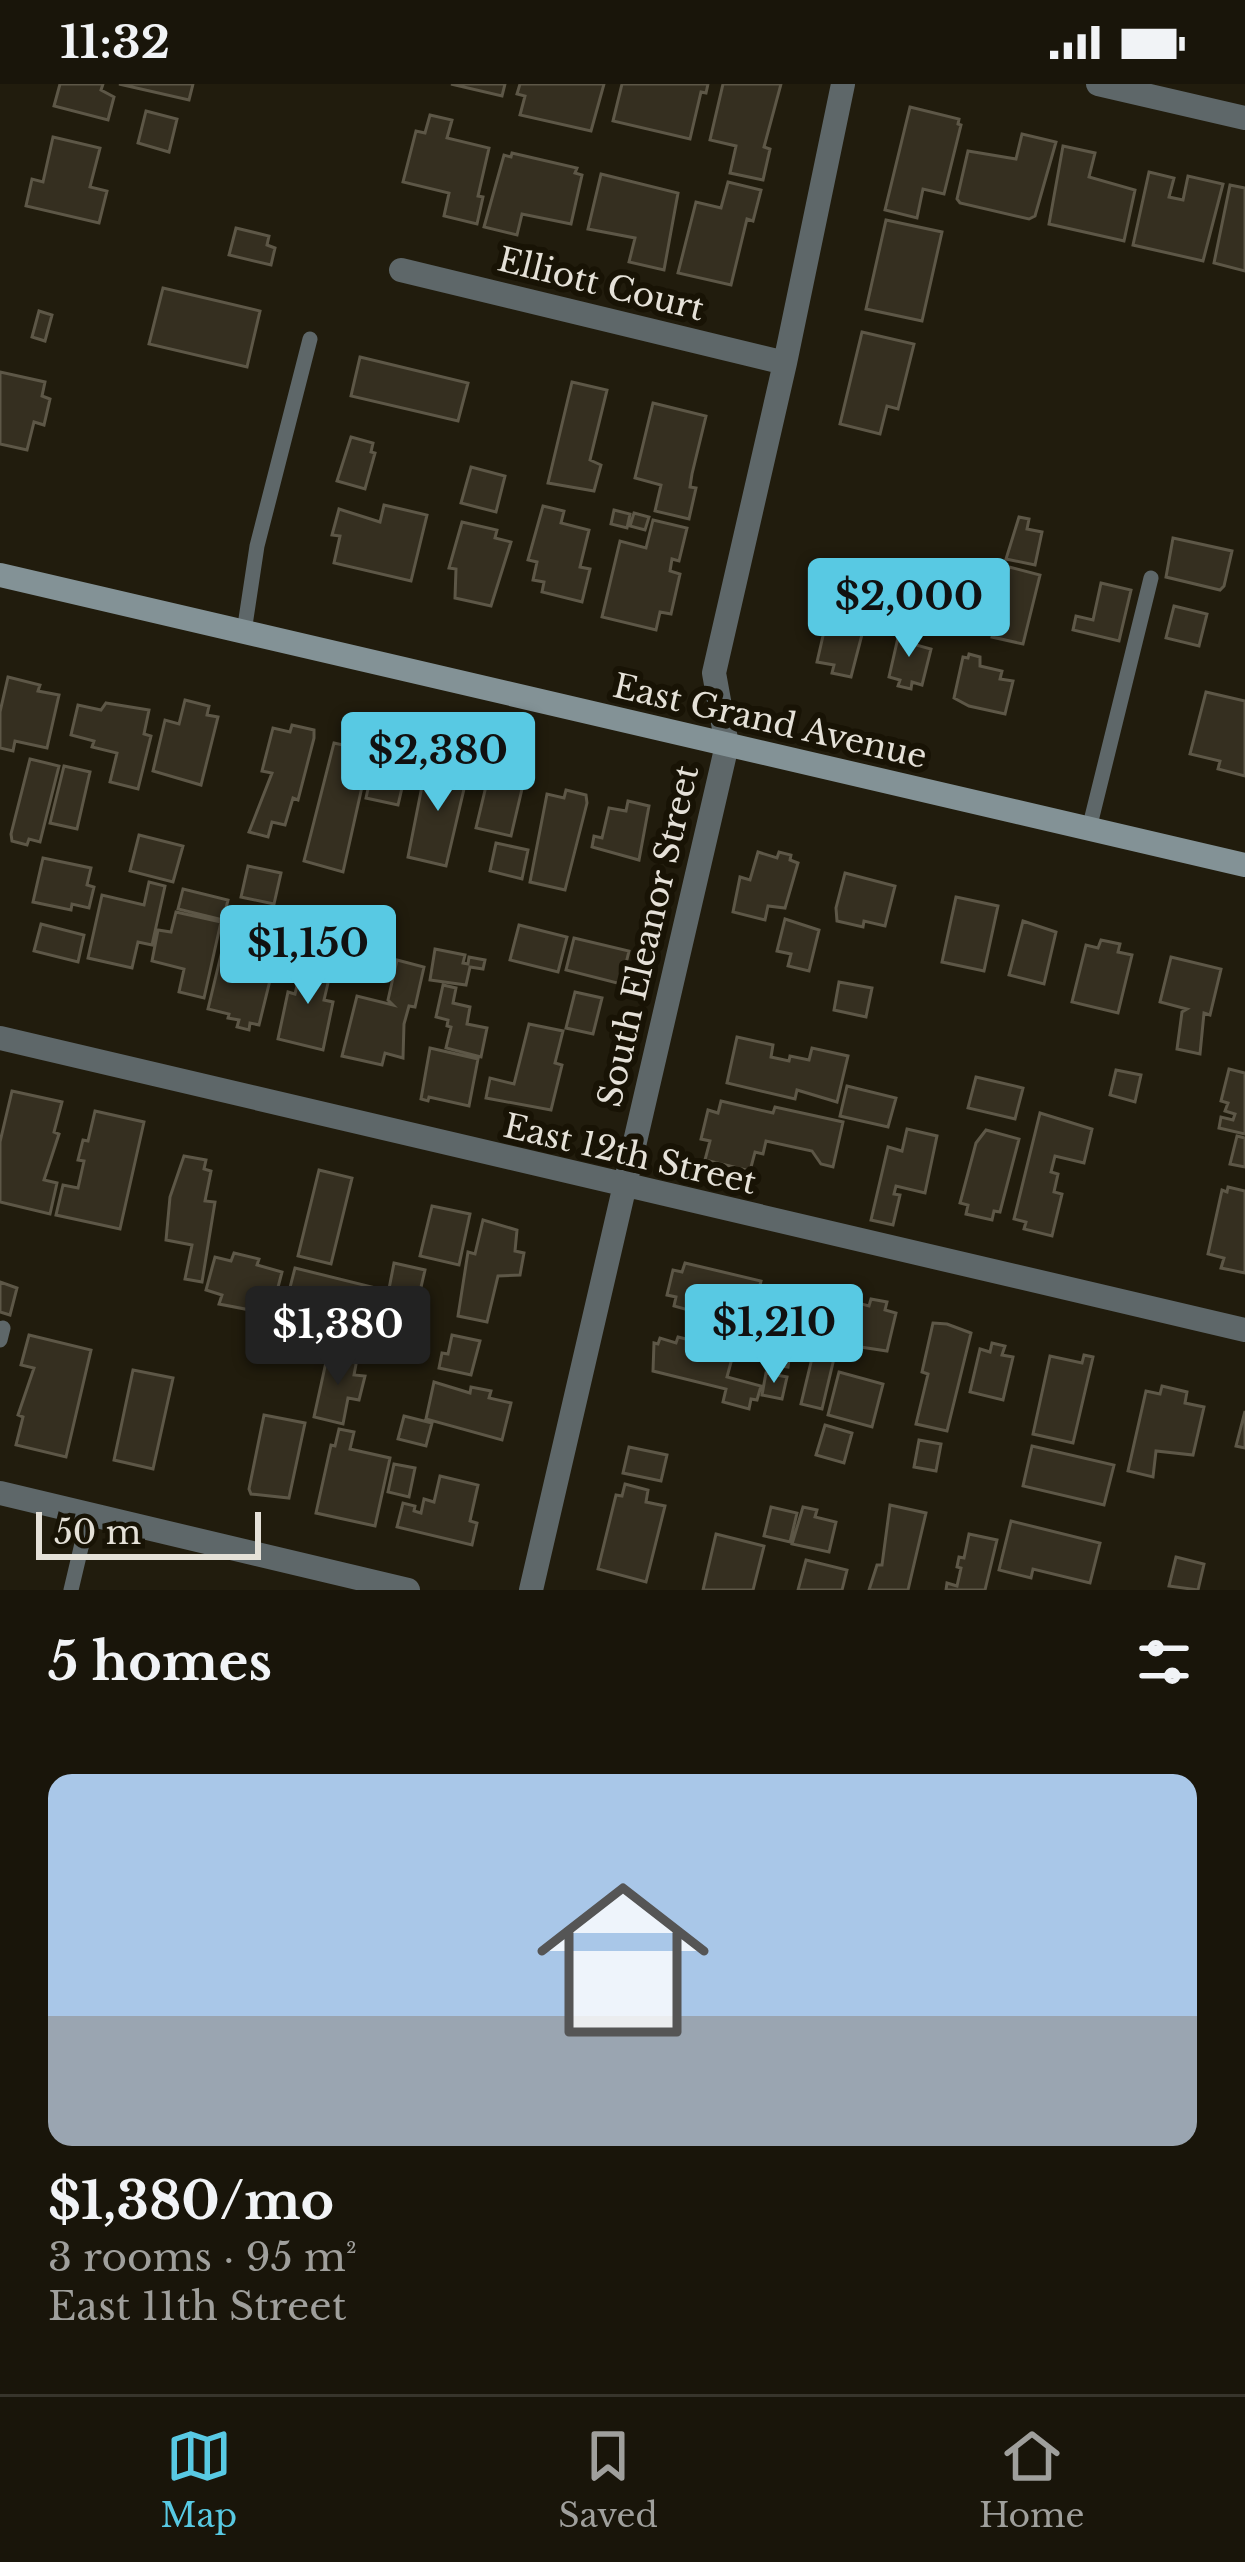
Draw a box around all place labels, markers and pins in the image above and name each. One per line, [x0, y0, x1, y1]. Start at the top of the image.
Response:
pin: $2,000 [811, 558, 1007, 660]
pin: $2,380 [340, 712, 536, 814]
pin: $1,150 [210, 905, 406, 1007]
pin: $1,210 [676, 1284, 872, 1386]
pin: $1,380 [240, 1286, 436, 1388]

